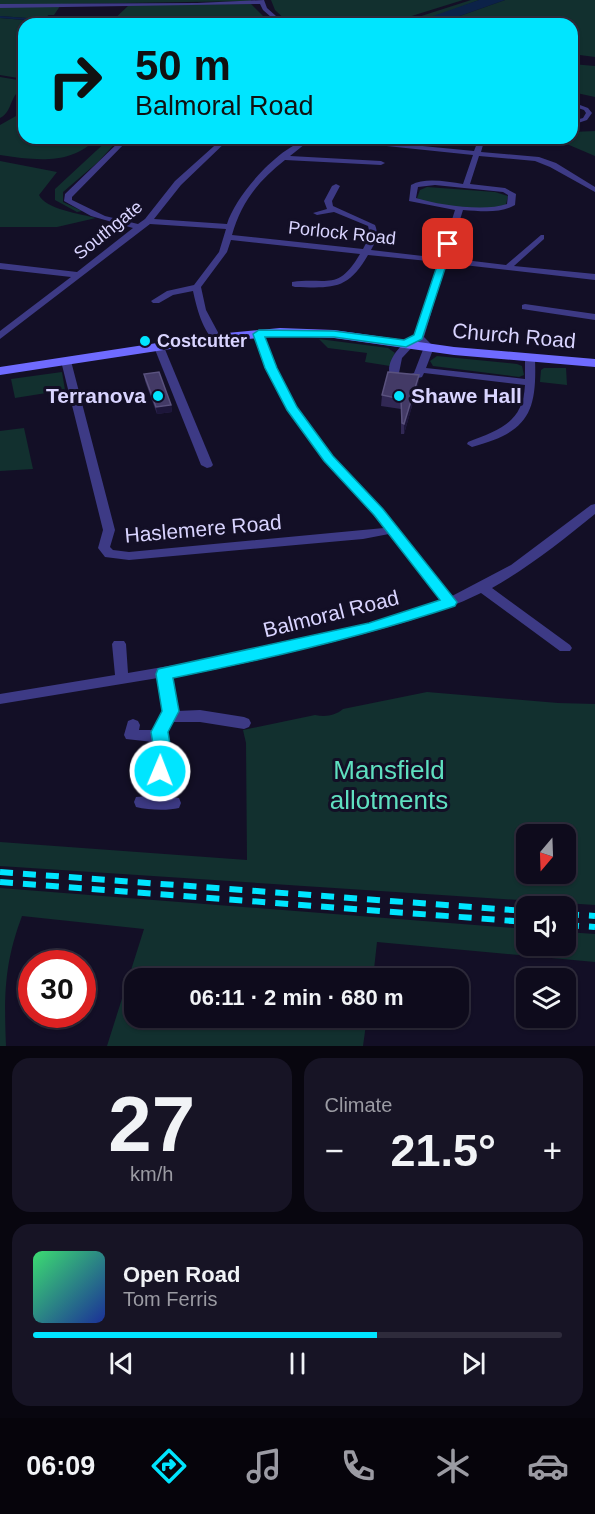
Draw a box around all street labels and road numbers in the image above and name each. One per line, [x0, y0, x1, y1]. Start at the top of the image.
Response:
street label: Southgate [70, 196, 146, 264]
street label: Porlock Road [287, 217, 397, 249]
street label: Church Road [451, 319, 577, 352]
street label: Haslemere Road [123, 510, 282, 547]
street label: Balmoral Road [261, 586, 401, 641]

